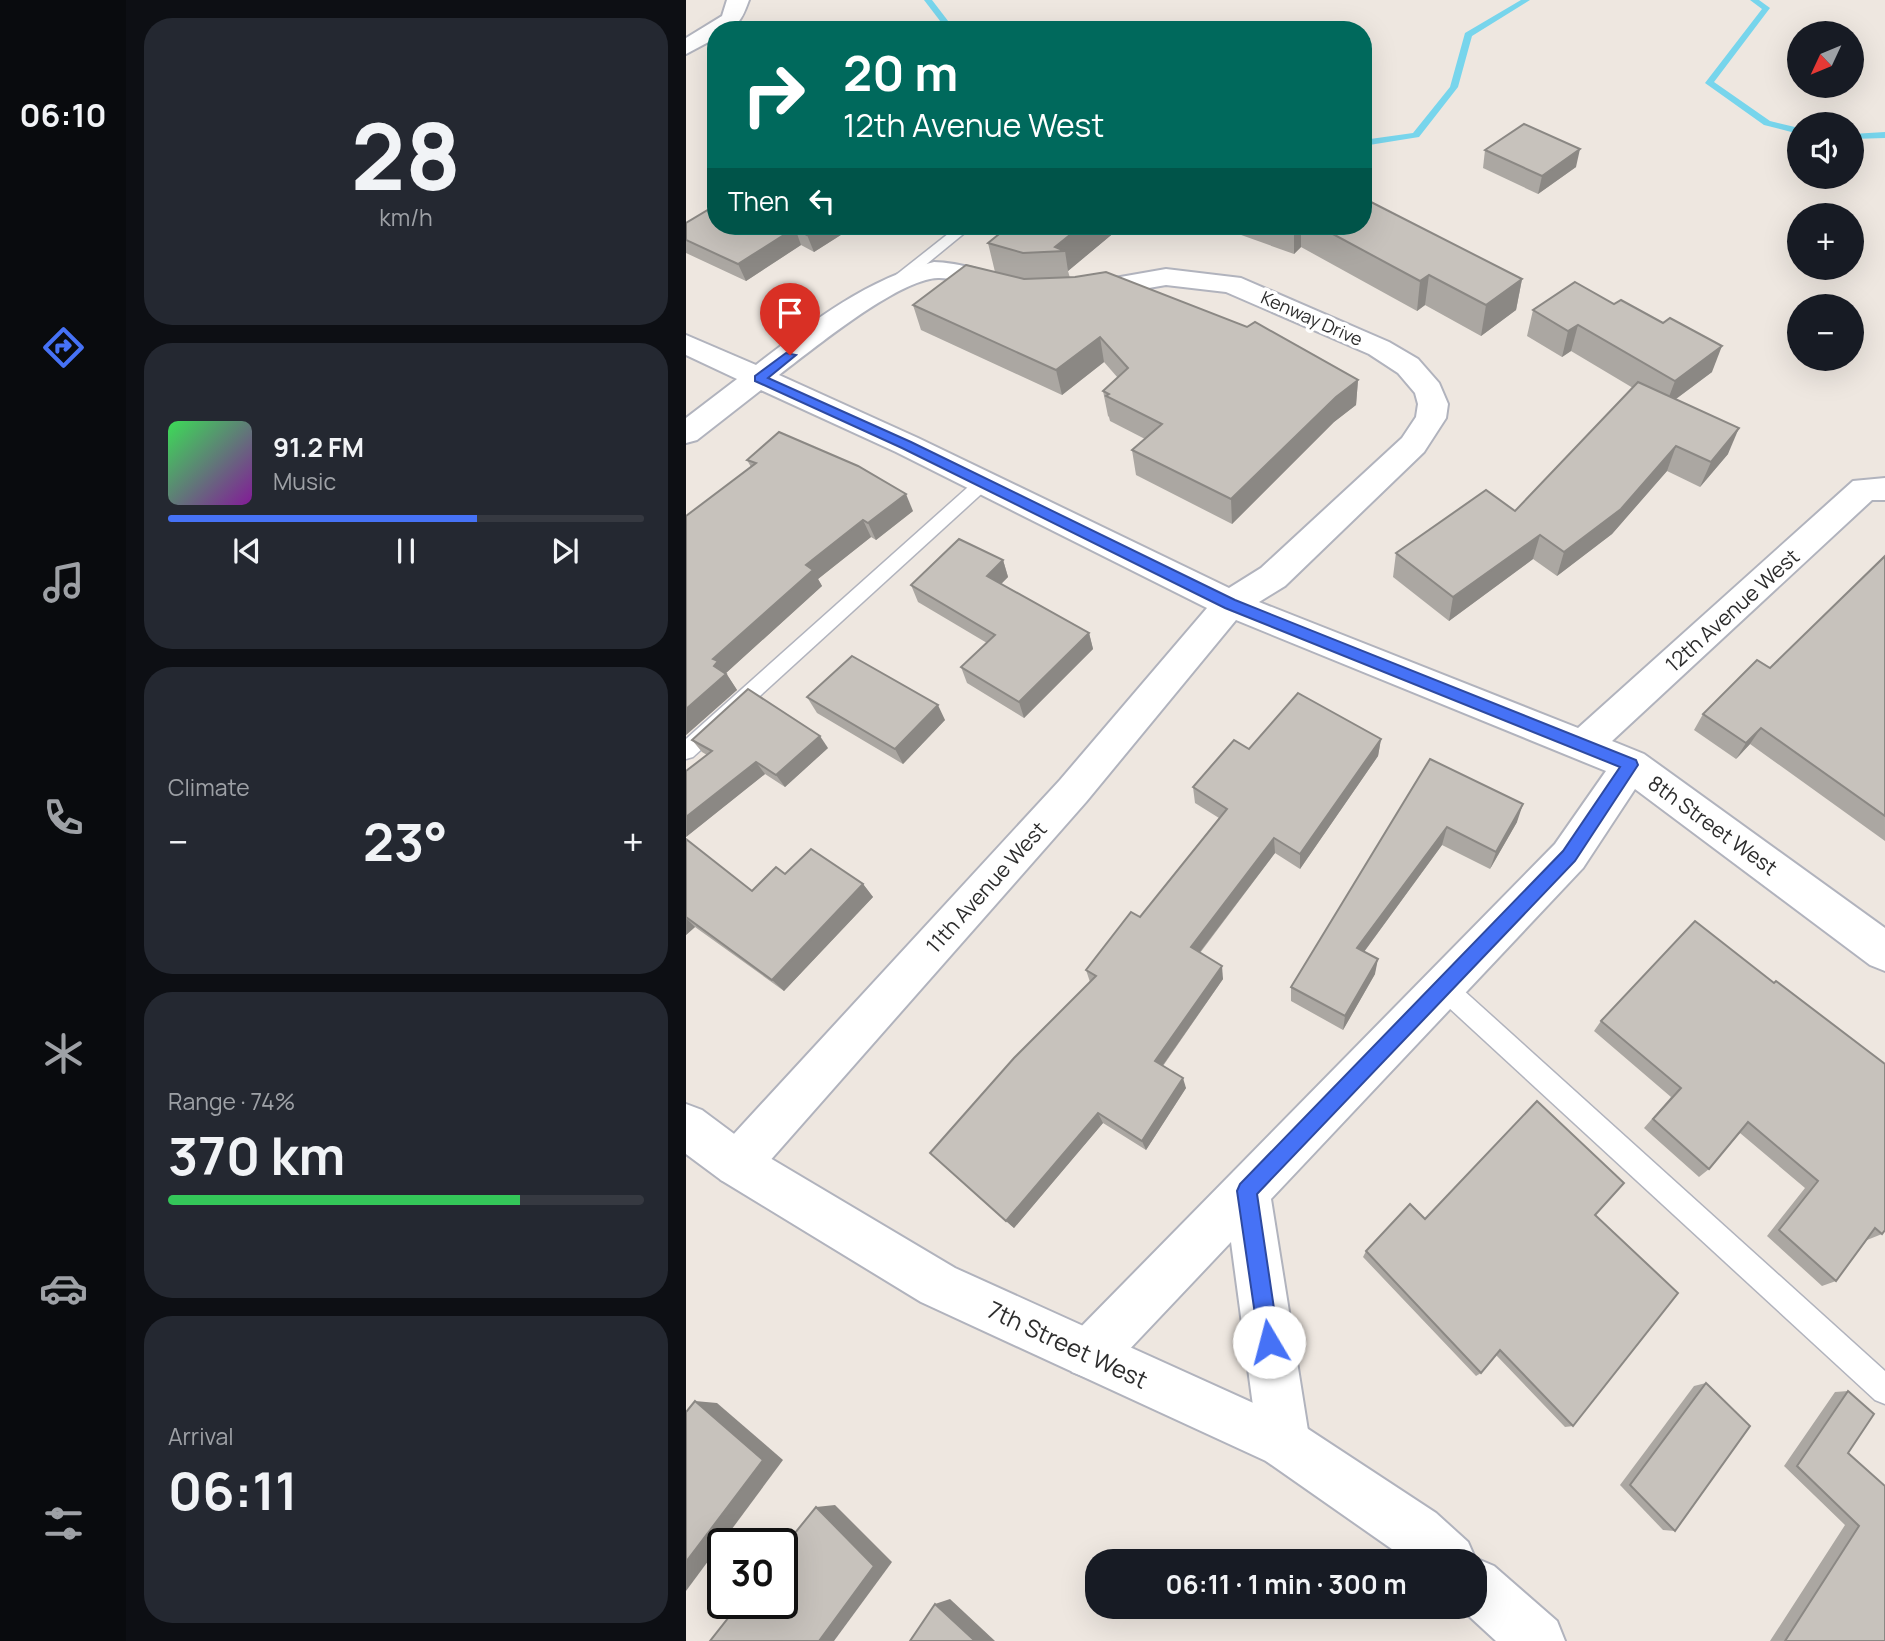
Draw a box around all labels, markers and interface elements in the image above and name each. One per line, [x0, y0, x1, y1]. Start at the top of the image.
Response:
north arrow [1787, 21, 1864, 98]
map controls [1787, 21, 1864, 371]
text: 20 m [843, 39, 958, 106]
icon: right [728, 49, 819, 140]
text: 06:10 [20, 93, 106, 137]
text: 28 [351, 93, 461, 217]
text: 12th Avenue West [843, 103, 1104, 147]
button: sound [1787, 112, 1864, 189]
icon: left [803, 182, 841, 220]
text: Then [728, 183, 789, 219]
text: km/h [379, 201, 433, 233]
button: + [1787, 203, 1864, 280]
pin [760, 283, 820, 355]
street label: Kenway Drive [1257, 285, 1367, 351]
icon: arrive [771, 294, 809, 332]
button: − [1787, 294, 1864, 371]
icon: directions [39, 323, 88, 372]
text: 91.2 FM [273, 429, 364, 465]
text: Music [273, 465, 336, 497]
icon: previous [228, 532, 266, 570]
icon: pause [387, 532, 425, 570]
icon: next [546, 532, 584, 570]
street label: 12th Avenue West [1659, 542, 1805, 678]
icon: music [39, 558, 88, 607]
street label: 8th Street West [1643, 769, 1783, 881]
text: Climate [168, 771, 250, 803]
icon: phone [39, 793, 88, 842]
text: 23° [363, 806, 448, 877]
text: − [168, 815, 189, 867]
text: + [622, 815, 644, 867]
street label: 11th Avenue West [920, 815, 1052, 959]
icon: climate [39, 1029, 88, 1078]
text: Range · 74% [168, 1085, 295, 1117]
text: 370 km [168, 1120, 345, 1191]
icon: car [39, 1264, 88, 1313]
street label: 7th Street West [983, 1292, 1153, 1396]
position arrow [1232, 1305, 1306, 1379]
text: Arrival [168, 1420, 234, 1452]
text: 06:11 [168, 1455, 298, 1526]
icon: filters [39, 1499, 88, 1548]
speed limit sign: 30 [707, 1528, 798, 1619]
text: 06:11 · 1 min · 300 m [1165, 1566, 1407, 1602]

